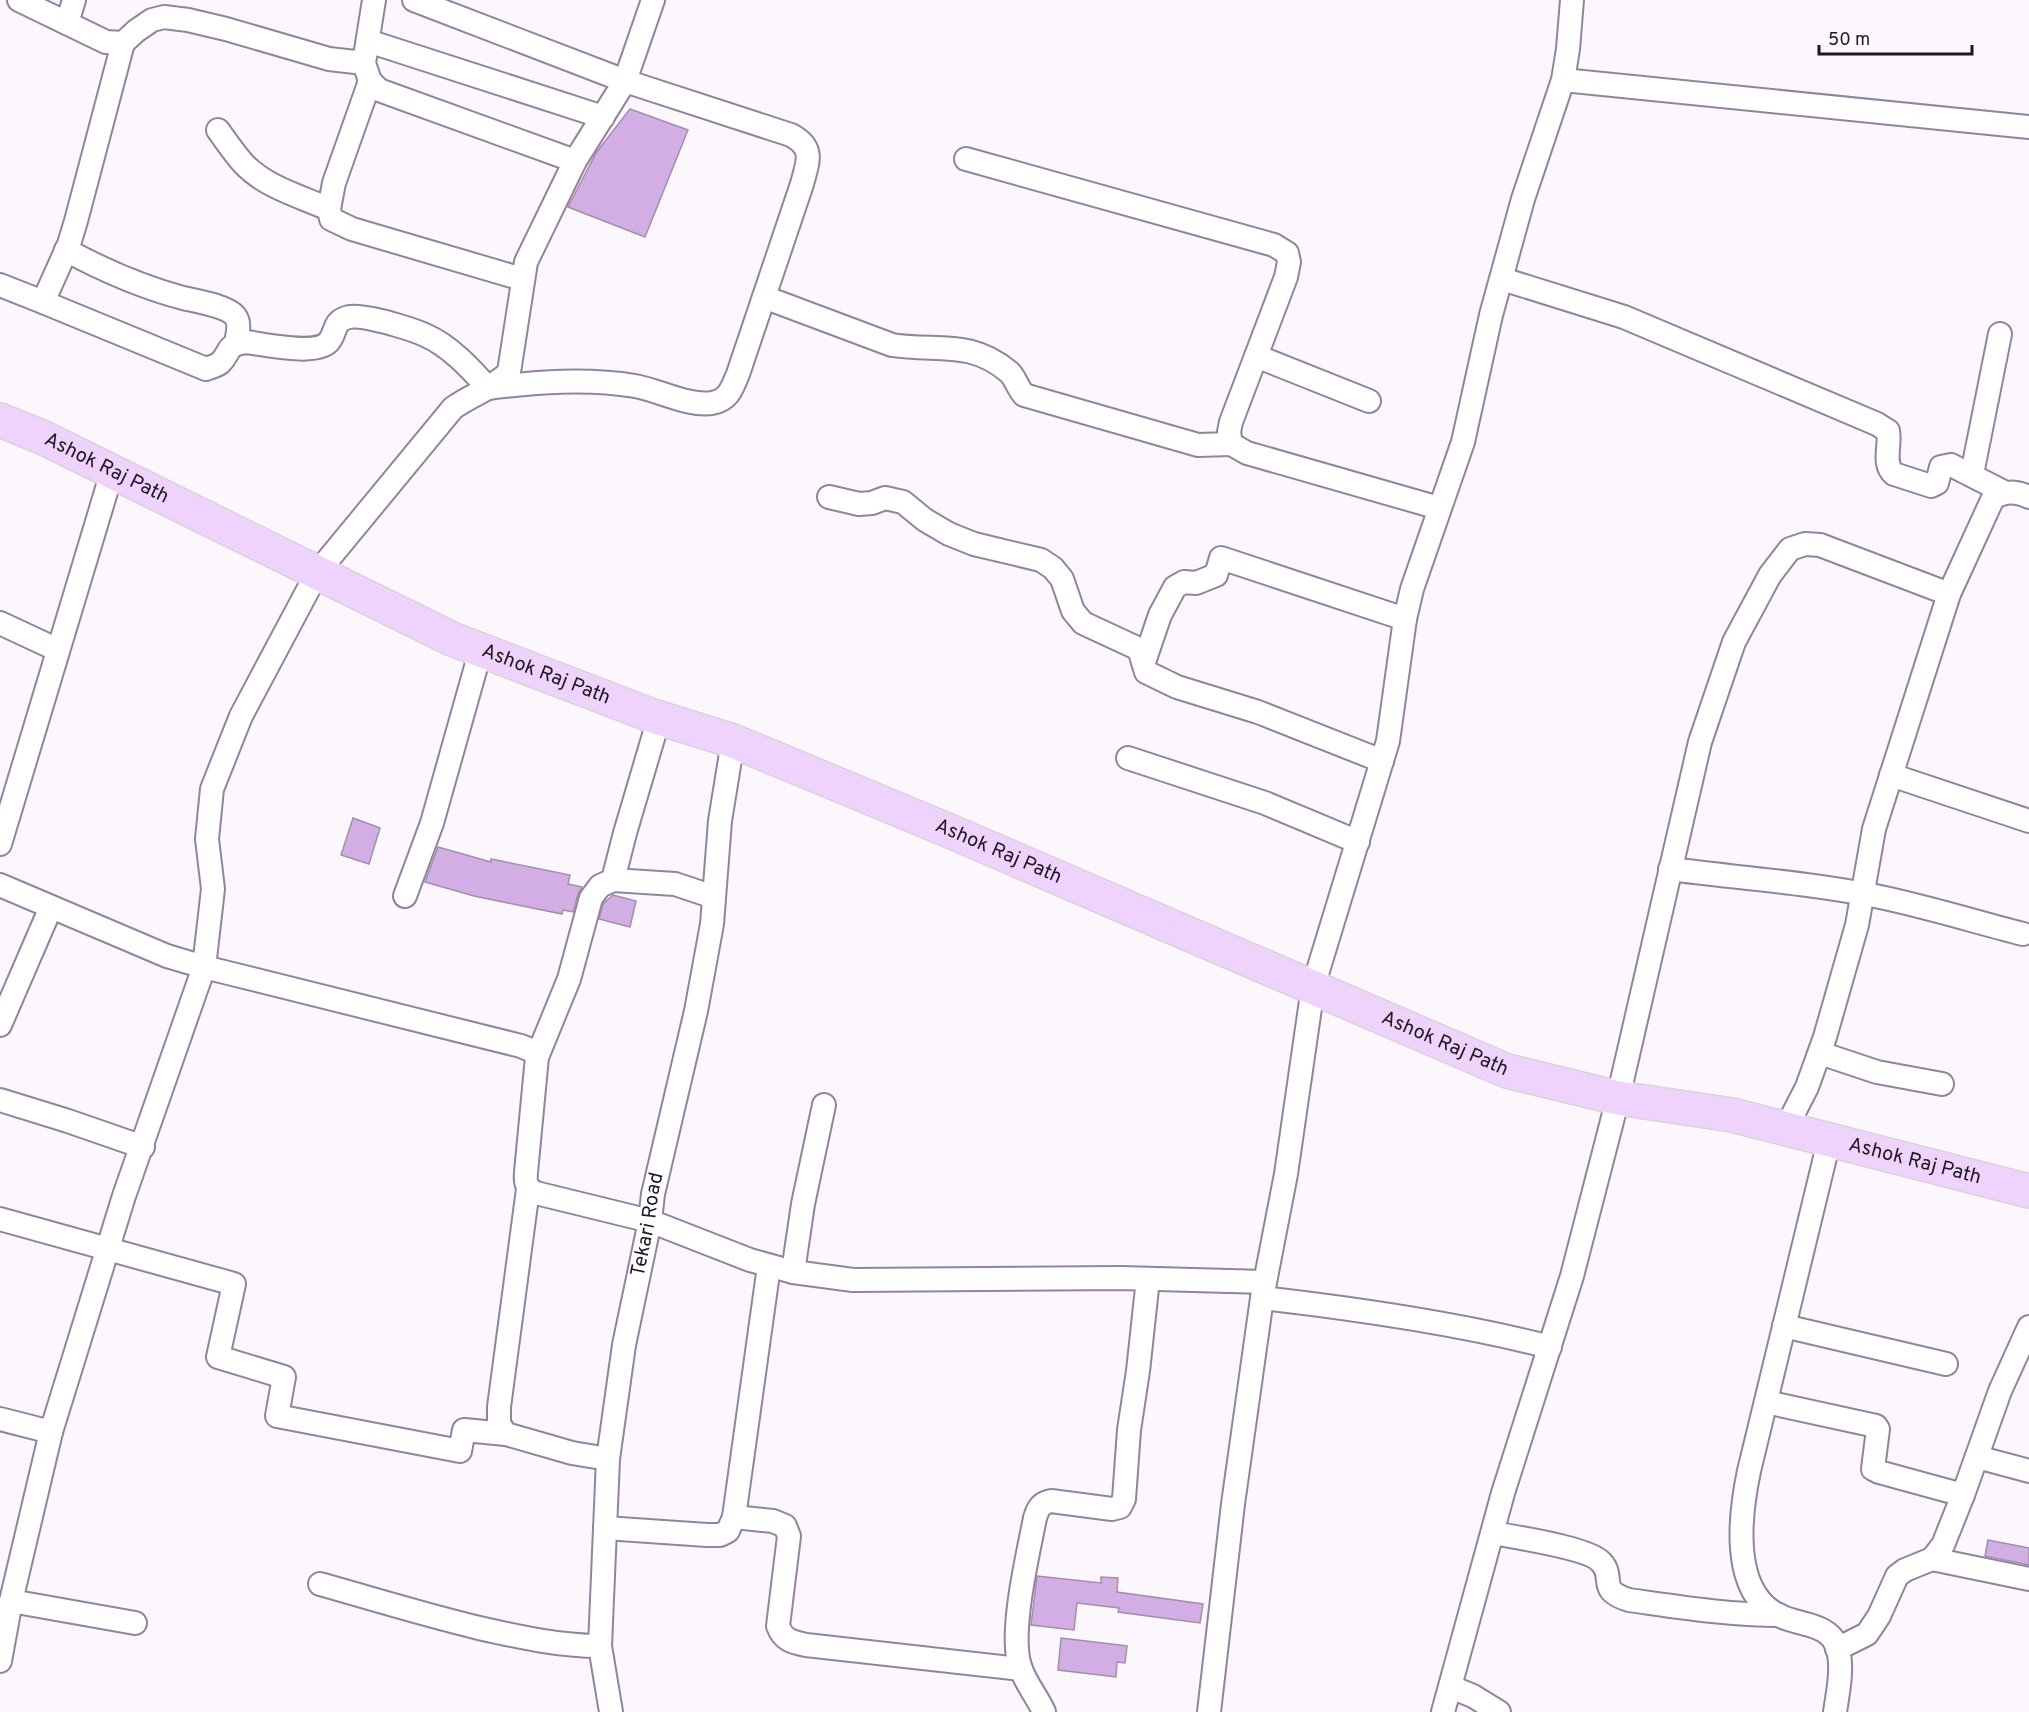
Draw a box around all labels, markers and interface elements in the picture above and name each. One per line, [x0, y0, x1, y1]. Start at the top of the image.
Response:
scale bar [1819, 18, 1972, 56]
text: 50 m [1828, 29, 1870, 52]
street label: Ashok Raj Path [40, 427, 173, 510]
street label: Ashok Raj Path [478, 639, 614, 711]
street label: Ashok Raj Path [931, 813, 1066, 891]
street label: Ashok Raj Path [1377, 1005, 1512, 1083]
street label: Ashok Raj Path [1846, 1132, 1984, 1191]
street label: Tekari Road [626, 1170, 671, 1279]

